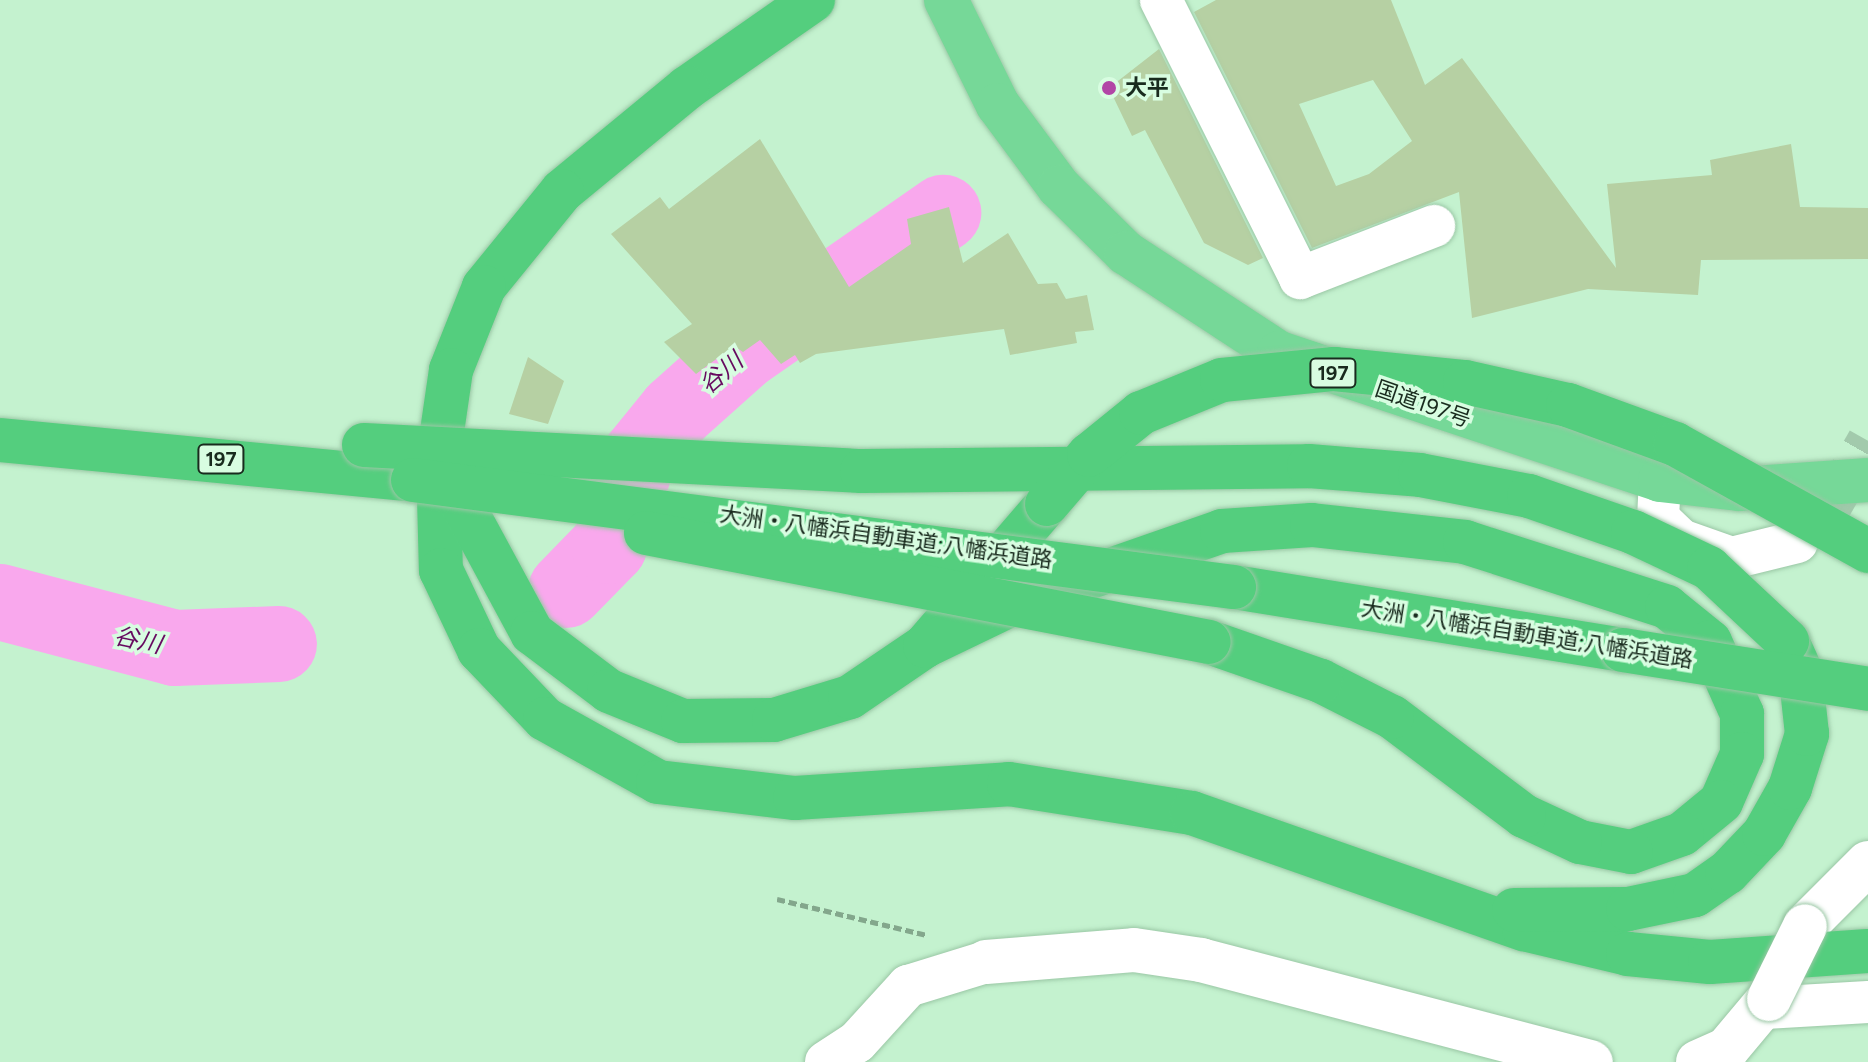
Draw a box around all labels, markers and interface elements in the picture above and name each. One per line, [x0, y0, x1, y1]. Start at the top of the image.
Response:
place label: 大平 [1125, 75, 1169, 101]
marker: 大平 [1100, 79, 1118, 97]
water label: 谷川 [693, 346, 749, 400]
road number: 197 [1309, 357, 1357, 389]
street label: 国道197号 [1372, 375, 1474, 433]
road number: 197 [197, 443, 245, 475]
street label: 大洲・八幡浜自動車道;八幡浜道路 [718, 501, 1054, 573]
street label: 大洲・八幡浜自動車道;八幡浜道路 [1359, 595, 1695, 673]
water label: 谷川 [112, 621, 164, 659]

